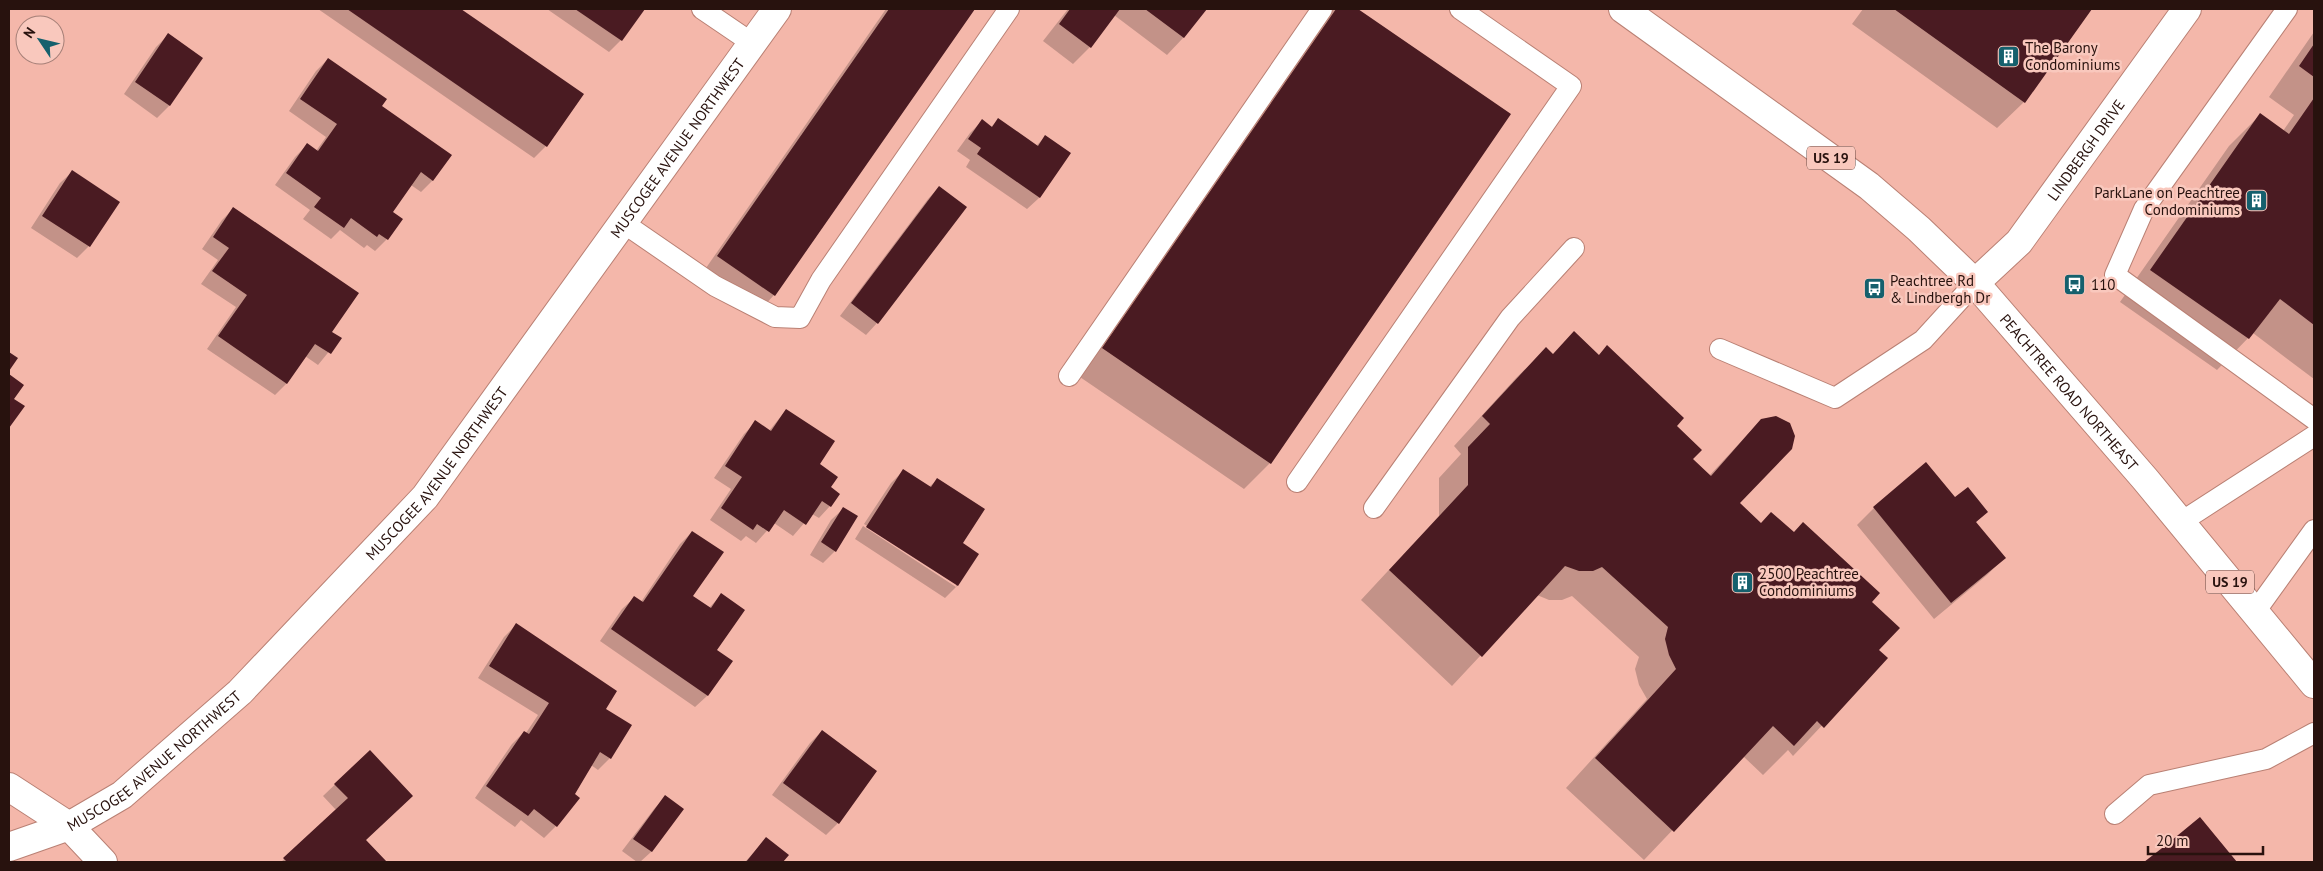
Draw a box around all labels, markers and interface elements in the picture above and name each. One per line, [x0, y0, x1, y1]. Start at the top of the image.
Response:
north arrow [15, 15, 65, 65]
text: N [19, 24, 39, 41]
place label: The Barony Condominiums [2025, 38, 2120, 74]
building icon: The Barony Condominiums [1997, 44, 2021, 68]
street label: MUSCOGEE AVENUE NORTHWEST [606, 54, 749, 241]
street label: LINDBERGH DRIVE [2043, 95, 2128, 204]
road number: US 19 [1807, 146, 1855, 170]
place label: ParkLane on Peachtree Condominiums [2094, 183, 2240, 219]
building icon: ParkLane on Peachtree Condominiums [2244, 189, 2268, 213]
place label: Peachtree Rd & Lindbergh Dr [1890, 271, 1990, 307]
bus stop icon: 110 [2063, 272, 2087, 296]
place label: 110 [2091, 275, 2116, 294]
bus stop icon: Peachtree Rd & Lindbergh Dr [1862, 277, 1886, 301]
street label: PEACHTREE ROAD NORTHEAST [1996, 310, 2143, 475]
street label: MUSCOGEE AVENUE NORTHWEST [361, 382, 512, 564]
place label: 2500 Peachtree Condominiums [1759, 564, 1859, 600]
building icon: 2500 Peachtree Condominiums [1731, 570, 1755, 594]
road number: US 19 [2206, 570, 2254, 594]
street label: MUSCOGEE AVENUE NORTHWEST [63, 686, 245, 835]
scale bar [2148, 824, 2263, 856]
text: 20 m [2156, 831, 2189, 850]

